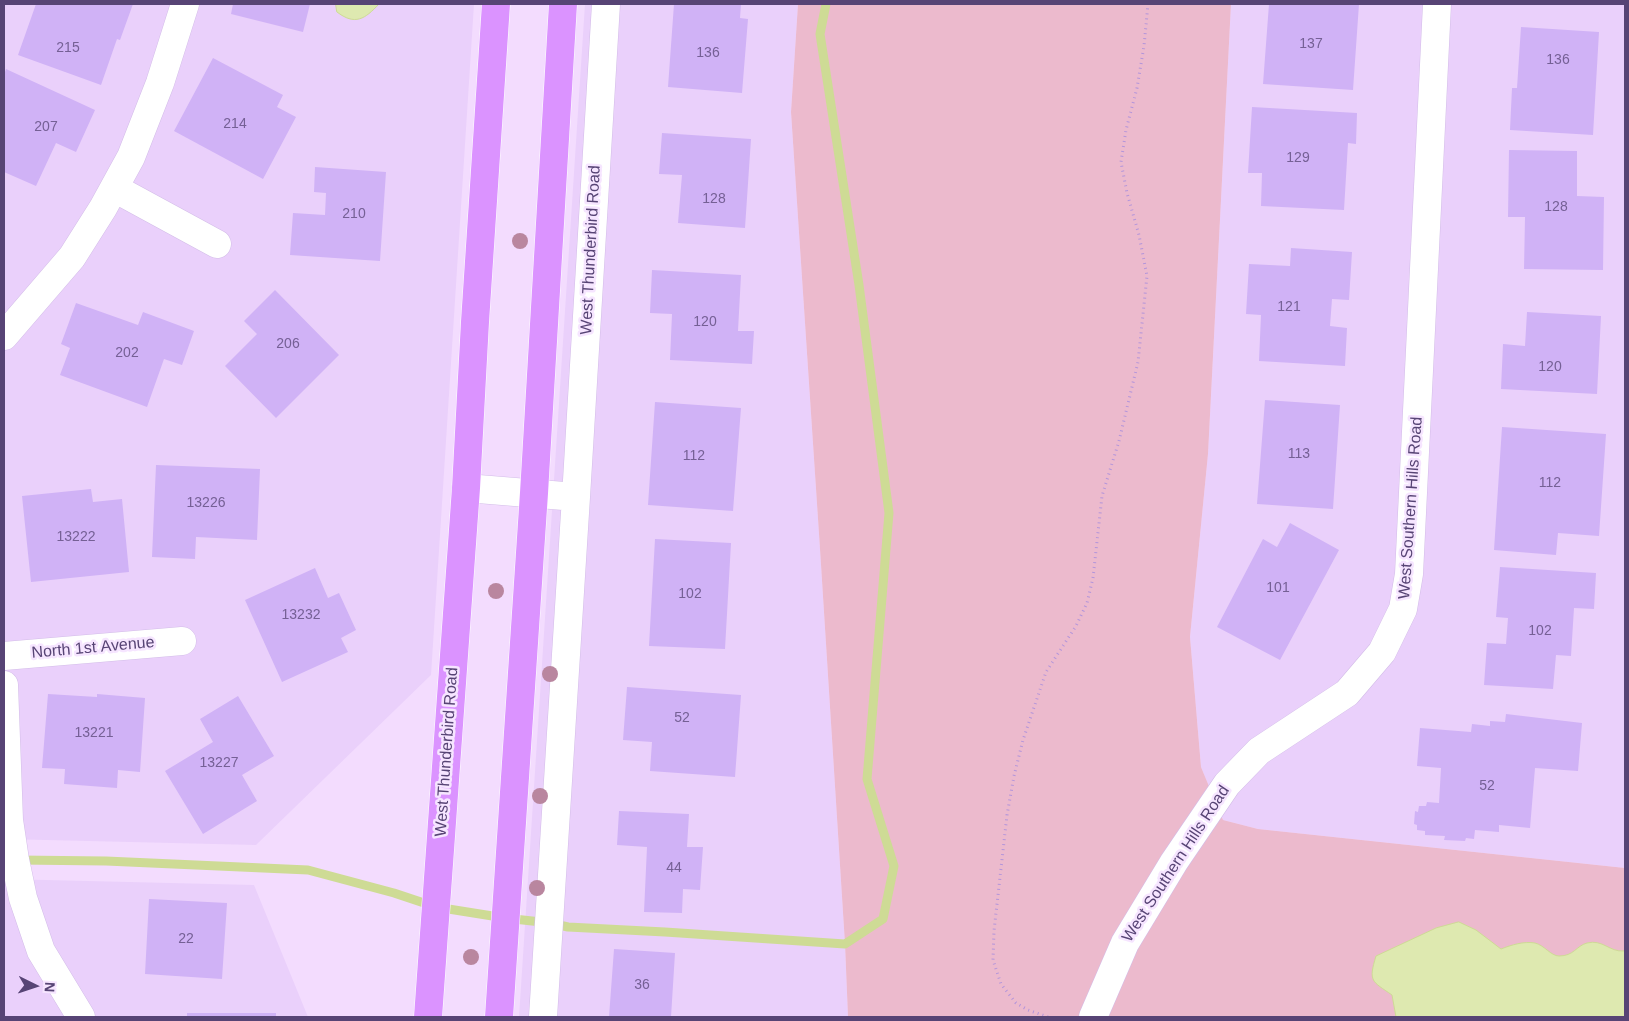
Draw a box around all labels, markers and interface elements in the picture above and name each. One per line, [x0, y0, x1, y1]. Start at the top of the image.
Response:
house number: 137 [1299, 36, 1323, 52]
house number: 215 [56, 40, 80, 56]
house number: 136 [696, 45, 720, 61]
house number: 136 [1546, 52, 1570, 68]
house number: 214 [223, 116, 247, 132]
house number: 207 [34, 119, 58, 135]
house number: 129 [1286, 150, 1310, 166]
street label: West Thunderbird Road [577, 165, 605, 335]
house number: 128 [702, 191, 726, 207]
house number: 128 [1544, 199, 1568, 215]
house number: 210 [342, 206, 366, 222]
house number: 121 [1277, 299, 1301, 315]
house number: 120 [693, 314, 717, 330]
house number: 206 [276, 336, 300, 352]
house number: 202 [115, 345, 139, 361]
house number: 120 [1538, 359, 1562, 375]
street label: West Southern Hills Road [1395, 416, 1427, 600]
house number: 113 [1288, 446, 1310, 462]
house number: 112 [683, 448, 705, 464]
house number: 112 [1539, 475, 1561, 491]
house number: 13226 [187, 495, 225, 511]
house number: 13222 [57, 529, 95, 545]
house number: 101 [1266, 580, 1290, 596]
house number: 102 [678, 586, 702, 602]
house number: 13232 [282, 607, 320, 623]
house number: 102 [1528, 623, 1552, 639]
street label: North 1st Avenue [31, 633, 155, 663]
street label: West Thunderbird Road [432, 667, 462, 837]
house number: 52 [674, 710, 690, 726]
house number: 13221 [75, 725, 113, 741]
house number: 13227 [200, 755, 238, 771]
house number: 52 [1479, 778, 1495, 794]
street label: West Southern Hills Road [1118, 782, 1234, 946]
house number: 44 [666, 860, 682, 876]
house number: 22 [178, 931, 194, 947]
north arrow [10, 961, 60, 1011]
house number: 36 [634, 977, 650, 993]
text: N [42, 981, 58, 993]

